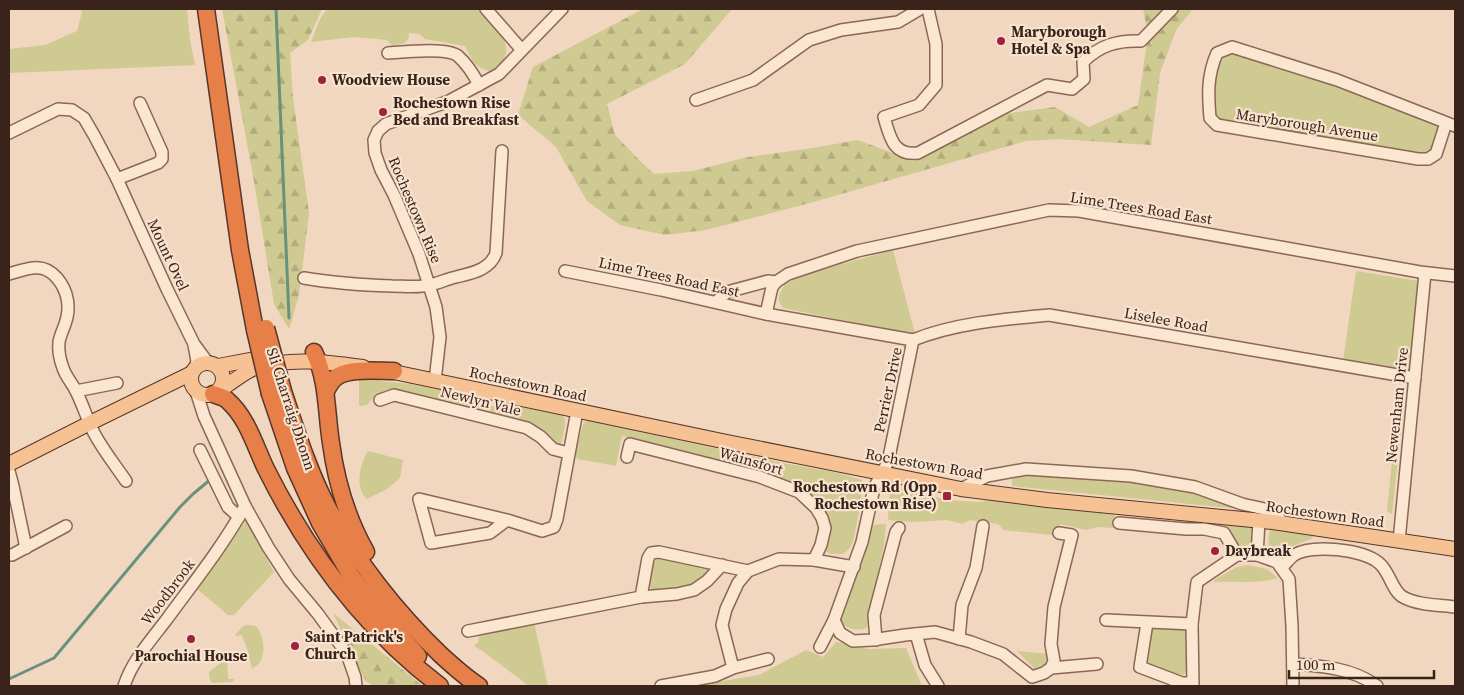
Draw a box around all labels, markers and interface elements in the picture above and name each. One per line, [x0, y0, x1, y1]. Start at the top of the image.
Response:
place label: Maryborough Hotel & Spa [1011, 21, 1106, 59]
marker: Maryborough Hotel & Spa [995, 35, 1007, 47]
place label: Woodview House [332, 69, 450, 90]
marker: Woodview House [316, 74, 328, 86]
place label: Rochestown Rise Bed and Breakfast [393, 92, 520, 130]
street label: Maryborough Avenue [1234, 103, 1380, 146]
marker: Rochestown Rise Bed and Breakfast [377, 106, 389, 118]
street label: Rochestown Rise [384, 153, 447, 267]
street label: Lime Trees Road East [1069, 186, 1214, 229]
street label: Mount Ovel [143, 215, 195, 295]
street label: Lime Trees Road East [597, 251, 742, 302]
street label: Liselee Road [1123, 302, 1210, 337]
street label: Sli Charraig Dhonn [262, 345, 321, 473]
street label: Perrier Drive [868, 345, 907, 435]
street label: Newenham Drive [1380, 346, 1413, 464]
street label: Rochestown Road [468, 361, 589, 406]
street label: Newlyn Vale [439, 380, 524, 421]
street label: Wainsfort [717, 441, 786, 480]
street label: Rochestown Road [864, 443, 985, 484]
place label: Rochestown Rd (Opp Rochestown Rise) [793, 476, 937, 514]
marker: Rochestown Rd (Opp Rochestown Rise) [941, 490, 953, 502]
street label: Rochestown Road [1265, 495, 1386, 532]
place label: Daybreak [1225, 540, 1291, 561]
marker: Daybreak [1209, 545, 1221, 557]
street label: Woodbrook [136, 554, 200, 629]
place label: Saint Patrick's Church [305, 626, 403, 664]
marker: Parochial House [185, 633, 197, 645]
marker: Saint Patrick's Church [289, 640, 301, 652]
place label: Parochial House [135, 645, 248, 666]
scale bar [1289, 648, 1434, 680]
text: 100 m [1296, 654, 1336, 675]

